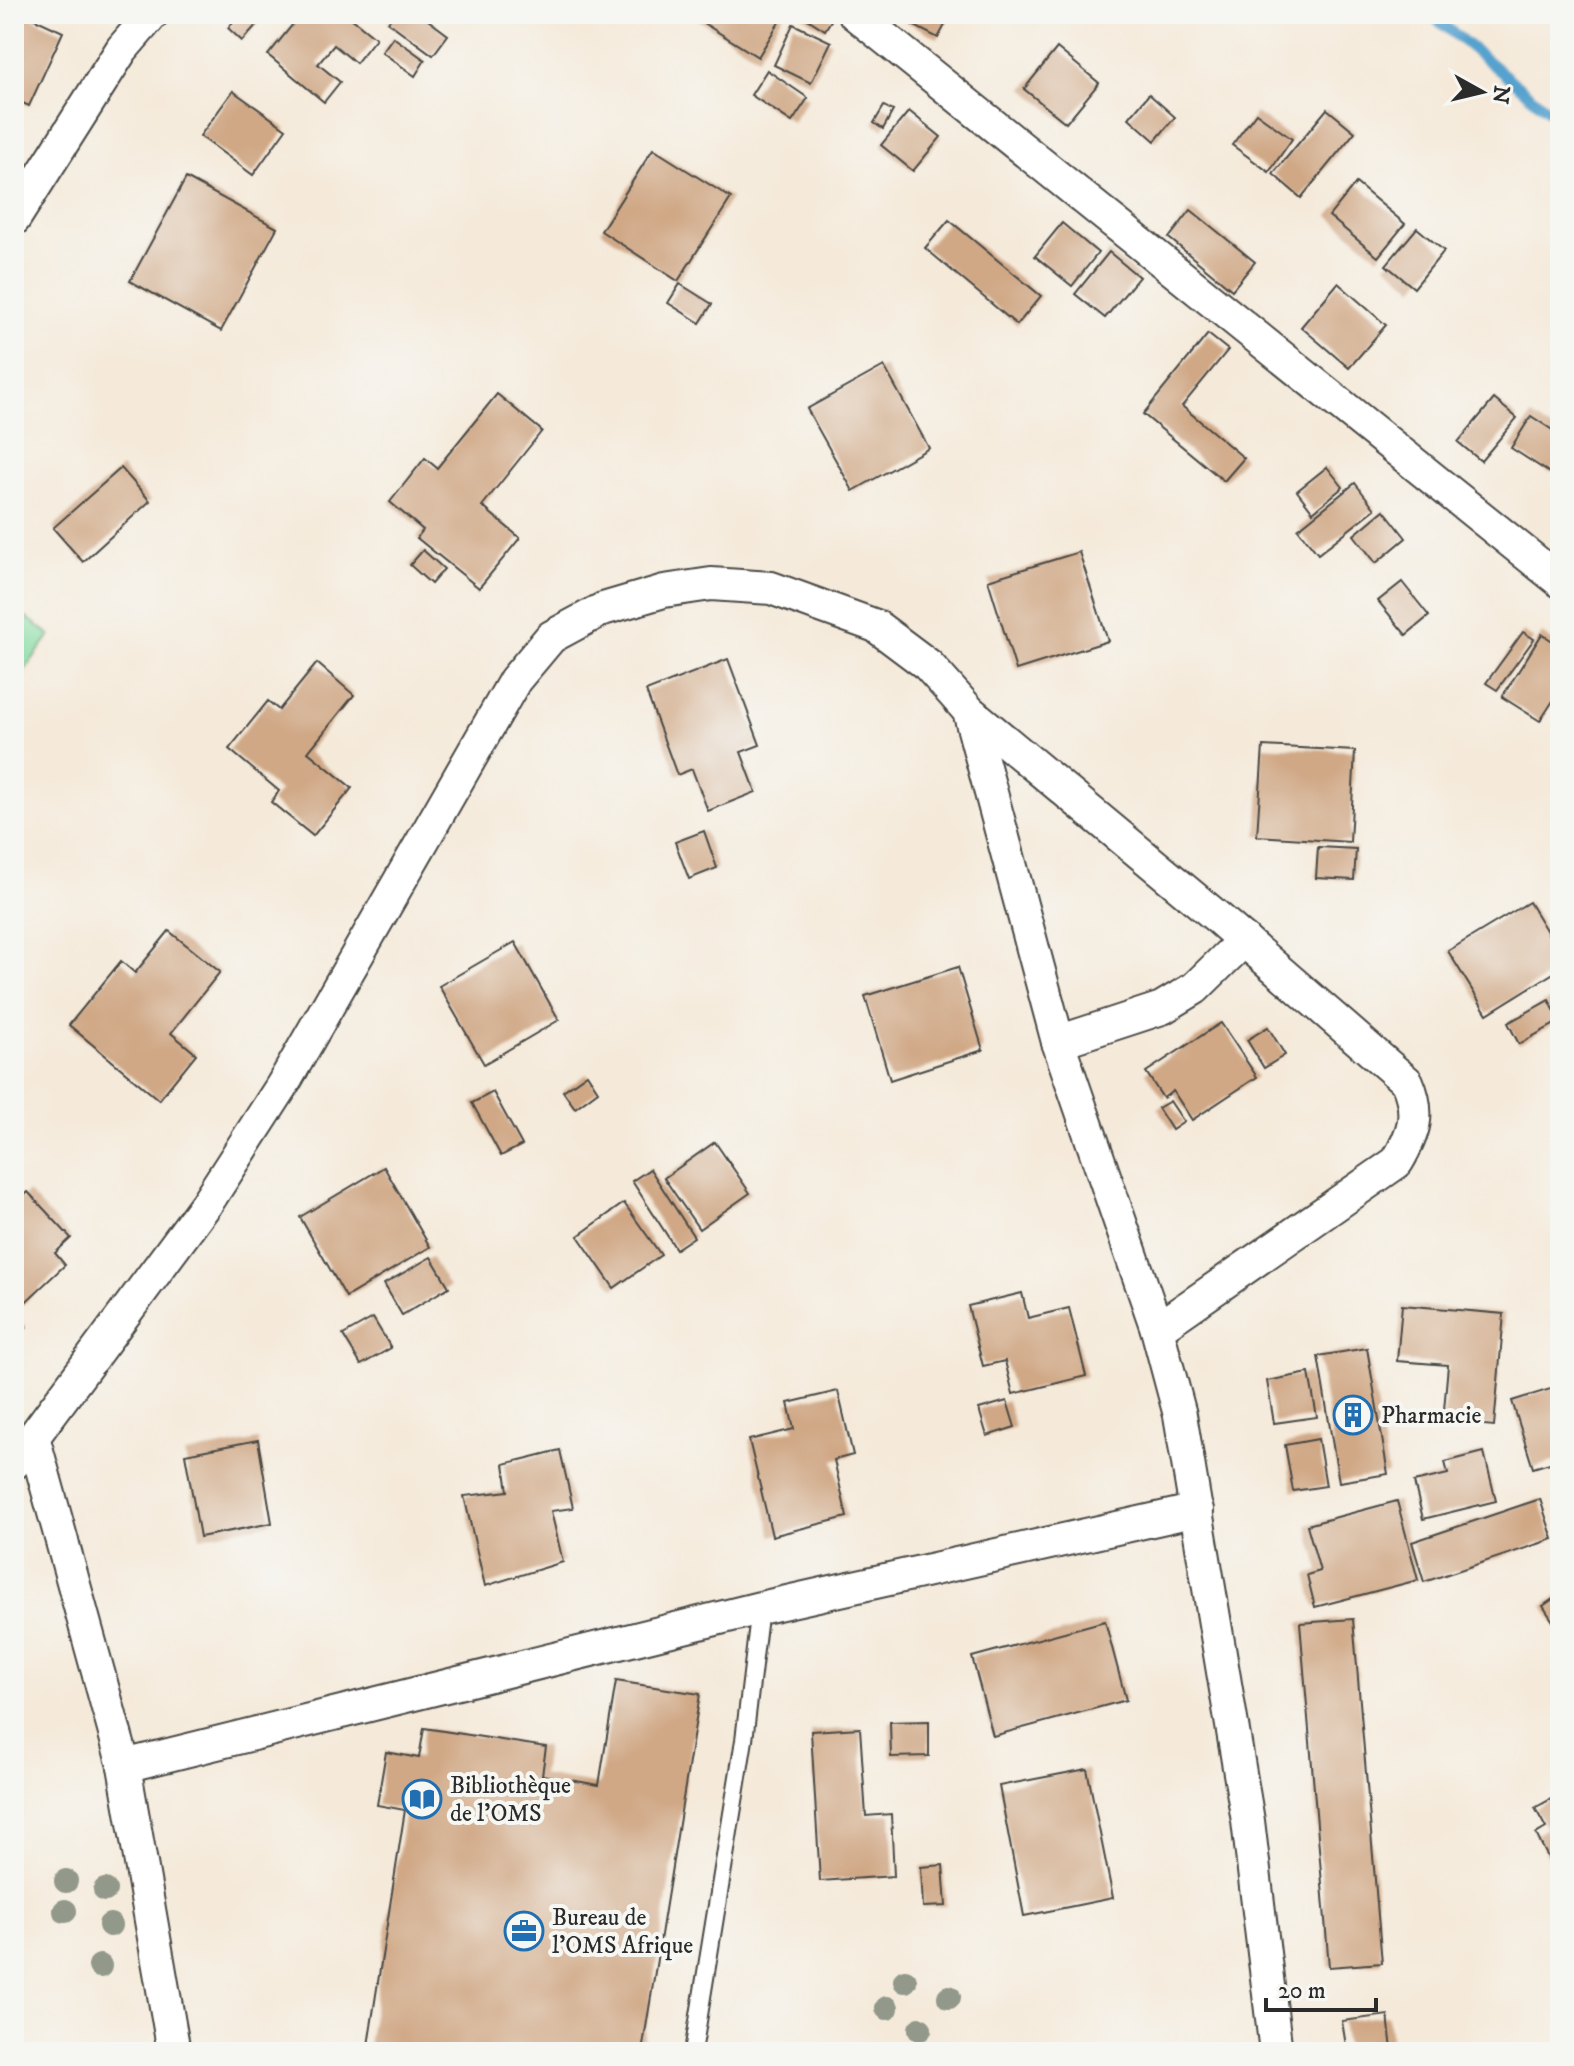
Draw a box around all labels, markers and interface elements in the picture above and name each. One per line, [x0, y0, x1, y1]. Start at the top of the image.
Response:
north arrow [1442, 52, 1522, 132]
text: N [1486, 84, 1515, 105]
building icon: Pharmacie [1332, 1394, 1374, 1436]
place label: Pharmacie [1381, 1401, 1481, 1431]
place label: Bibliothèque de l'OMS [450, 1771, 571, 1829]
library icon: Bibliothèque de l'OMS [401, 1778, 443, 1820]
place label: Bureau de l'OMS Afrique [552, 1903, 693, 1961]
office icon: Bureau de l'OMS Afrique [503, 1910, 545, 1952]
scale bar [1266, 1962, 1376, 2012]
text: 20 m [1278, 1976, 1326, 2006]

